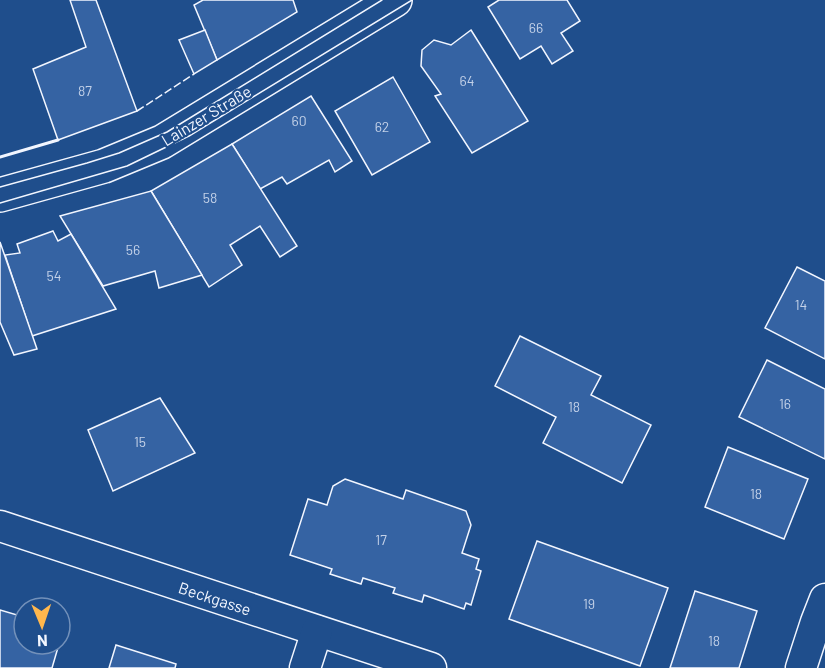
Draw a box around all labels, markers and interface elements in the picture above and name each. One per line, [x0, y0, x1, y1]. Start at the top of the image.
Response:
house number: 66 [529, 19, 543, 36]
house number: 64 [460, 72, 474, 89]
street label: Lainzer Straße [158, 81, 254, 149]
house number: 87 [78, 82, 92, 99]
house number: 60 [291, 112, 307, 129]
house number: 62 [375, 118, 389, 135]
house number: 58 [203, 189, 217, 206]
house number: 56 [126, 241, 140, 258]
house number: 54 [47, 267, 61, 284]
house number: 14 [795, 296, 807, 313]
house number: 16 [779, 395, 791, 412]
house number: 18 [568, 398, 580, 415]
house number: 15 [134, 433, 146, 450]
house number: 18 [750, 485, 762, 502]
house number: 17 [375, 531, 387, 548]
street label: Beckgasse [176, 577, 254, 619]
house number: 19 [583, 595, 595, 612]
north arrow [12, 596, 72, 656]
text: N [37, 632, 48, 651]
house number: 18 [708, 632, 720, 649]

